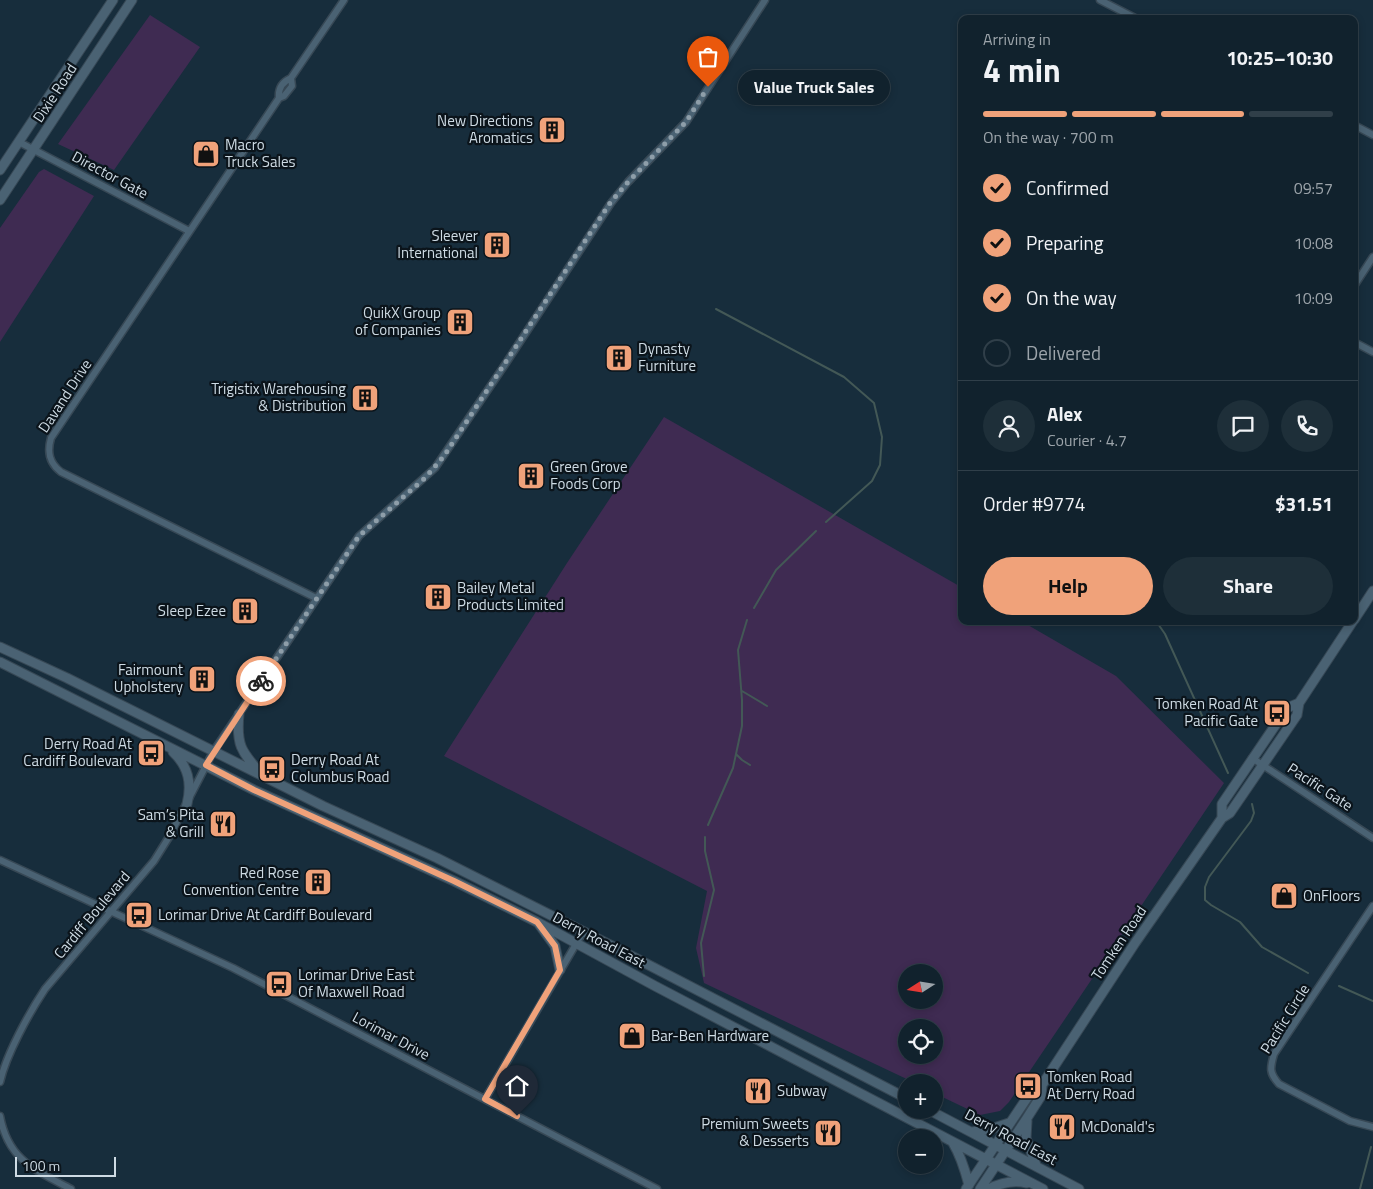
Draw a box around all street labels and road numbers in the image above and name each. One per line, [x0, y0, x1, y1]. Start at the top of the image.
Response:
street label: Dixie Road [27, 59, 82, 127]
street label: Director Gate [68, 145, 152, 204]
street label: Davand Drive [32, 354, 97, 437]
street label: Pacific Gate [1283, 757, 1358, 816]
street label: Cardiff Boulevard [48, 866, 135, 964]
street label: Tomken Road [1085, 901, 1152, 985]
street label: Derry Road East [549, 905, 650, 974]
street label: Pacific Circle [1254, 979, 1315, 1058]
street label: Lorimar Drive [348, 1005, 434, 1066]
street label: Derry Road East [961, 1102, 1062, 1171]

